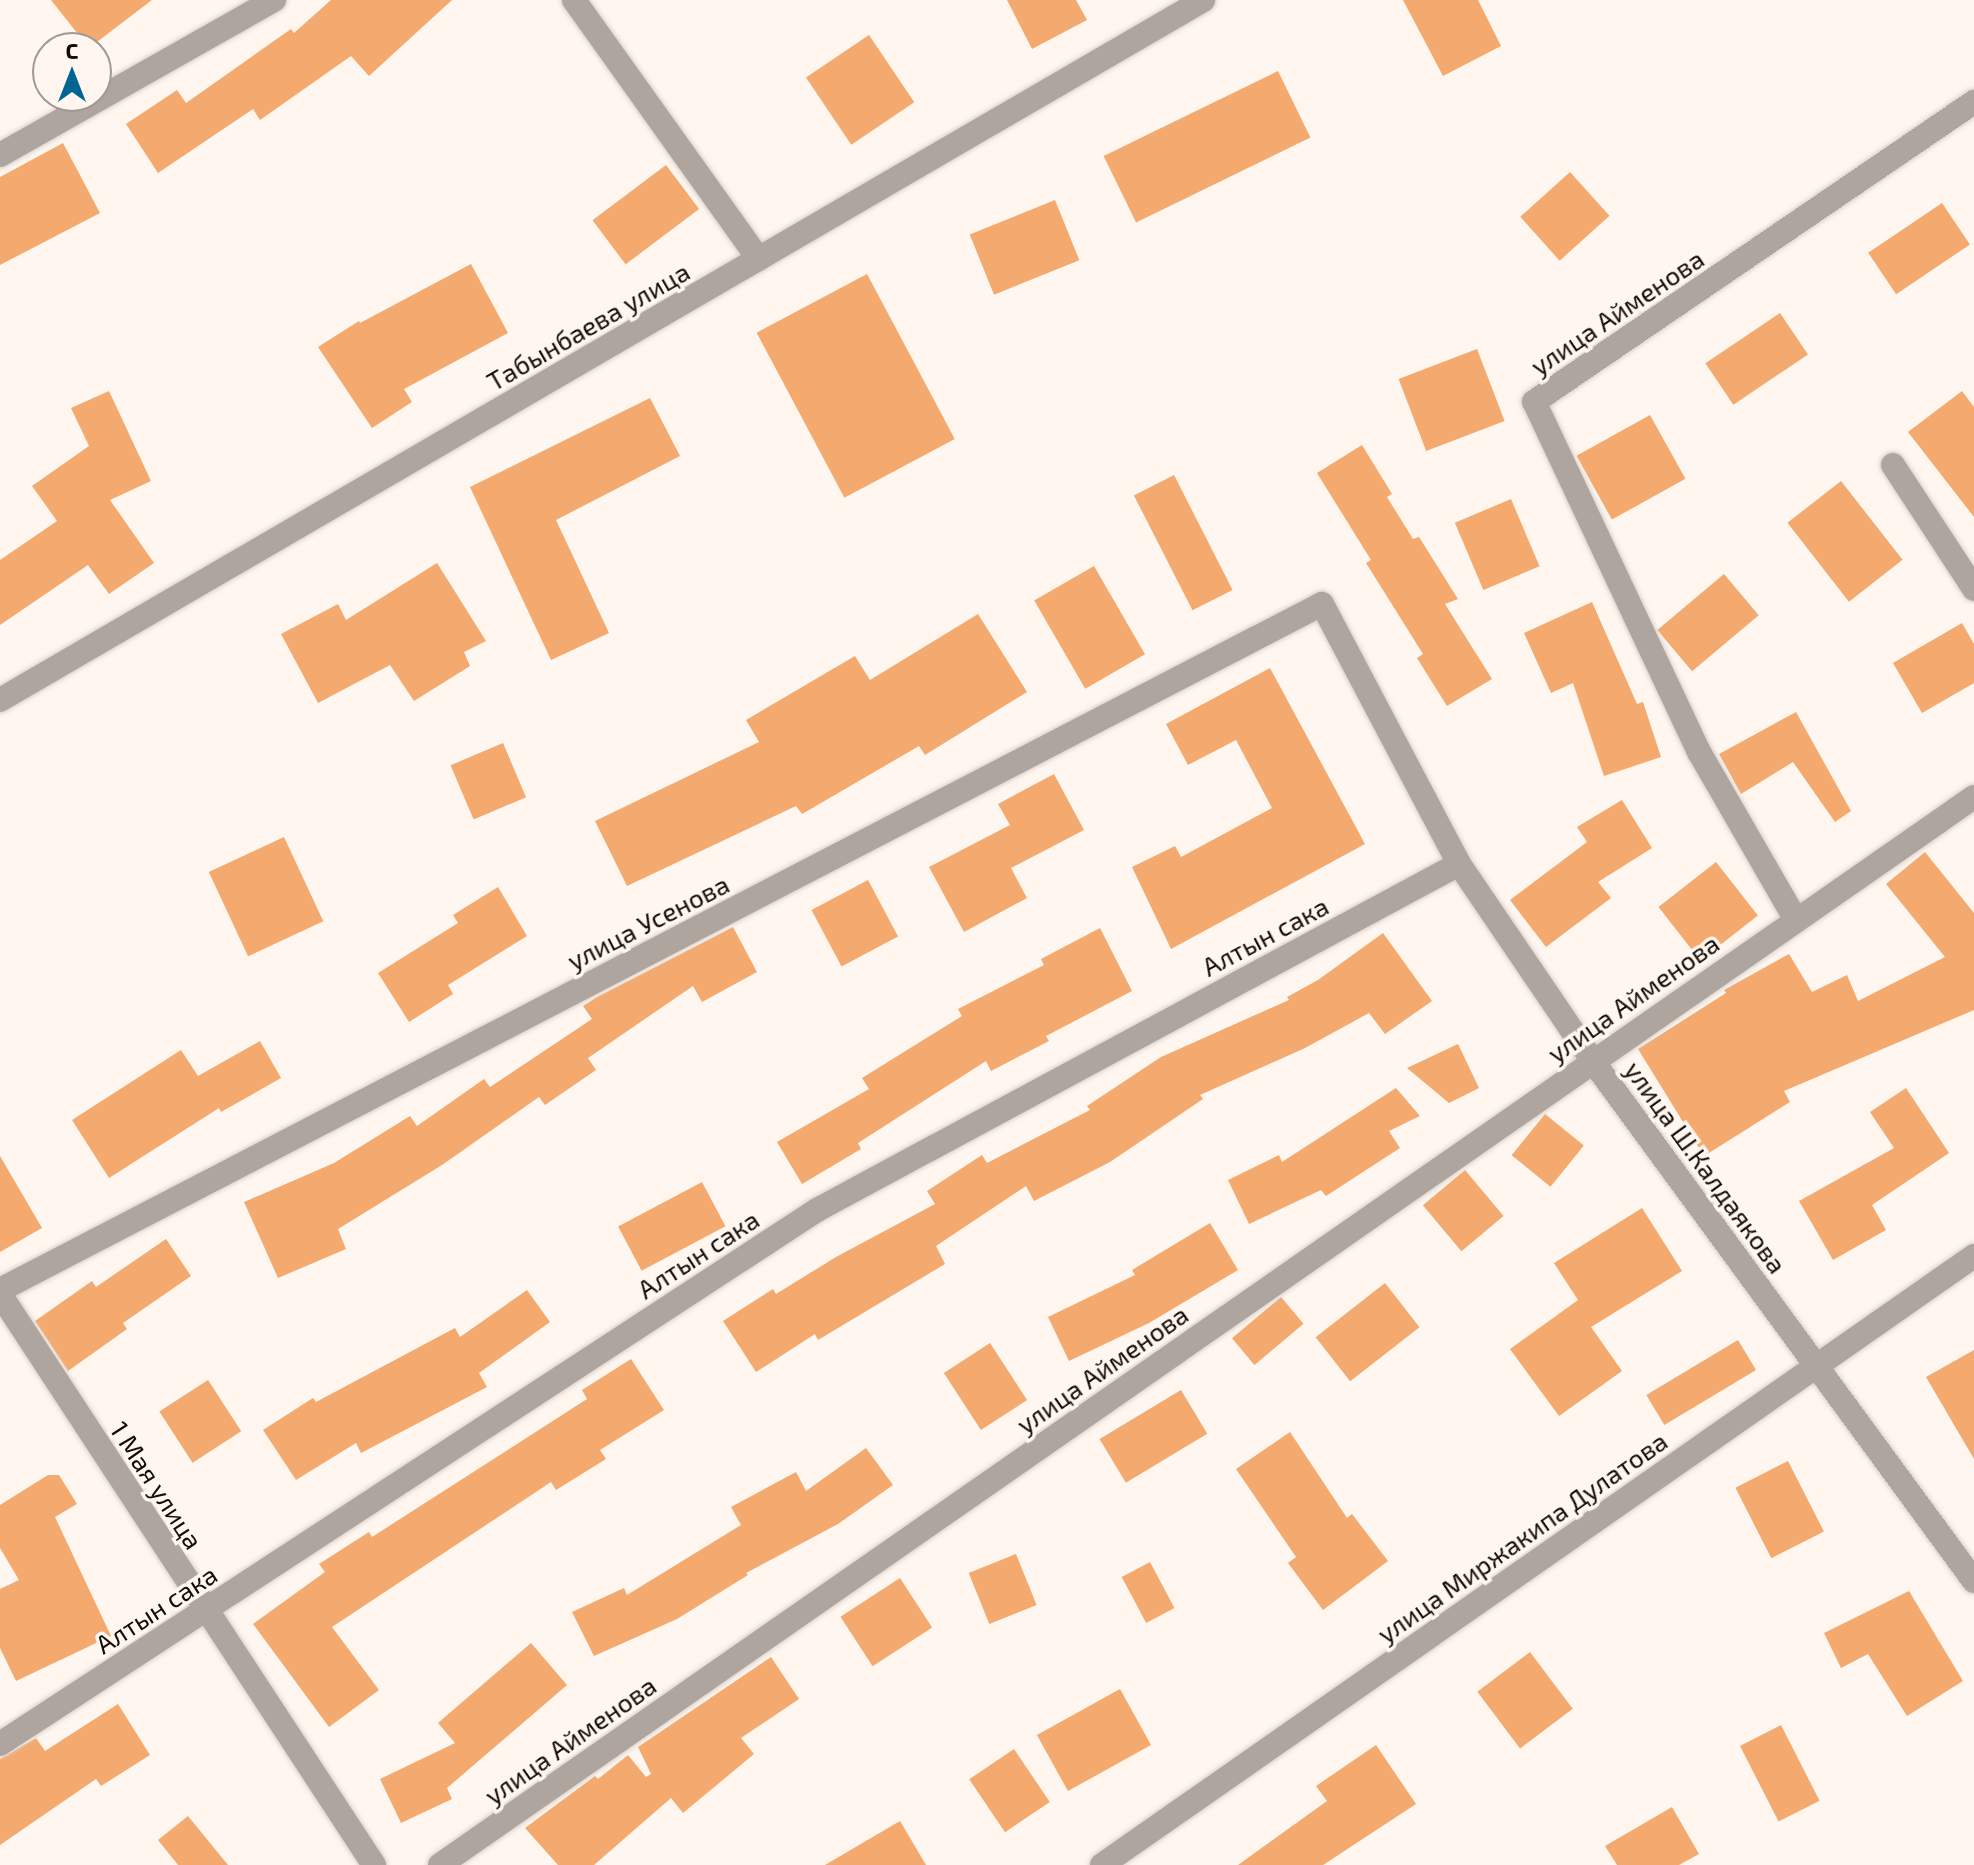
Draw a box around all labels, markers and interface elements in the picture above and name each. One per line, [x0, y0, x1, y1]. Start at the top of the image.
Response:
north arrow [32, 32, 112, 112]
text: С [66, 37, 78, 63]
street label: улица Айменова [1525, 243, 1709, 381]
street label: Табынбаева улица [481, 255, 695, 397]
street label: улица Усенова [562, 868, 734, 976]
street label: Алтын сака [1196, 890, 1334, 982]
street label: улица Айменова [1541, 927, 1725, 1069]
street label: улица Ш.Калдаякова [1619, 1055, 1793, 1279]
street label: Алтын сака [631, 1203, 765, 1305]
street label: улица Айменова [1010, 1298, 1194, 1440]
street label: 1 Мая улица [104, 1415, 210, 1555]
street label: улица Миржакипа Дулатова [1371, 1425, 1673, 1649]
street label: Алтын сака [89, 1558, 223, 1660]
street label: улица Айменова [478, 1669, 662, 1811]

